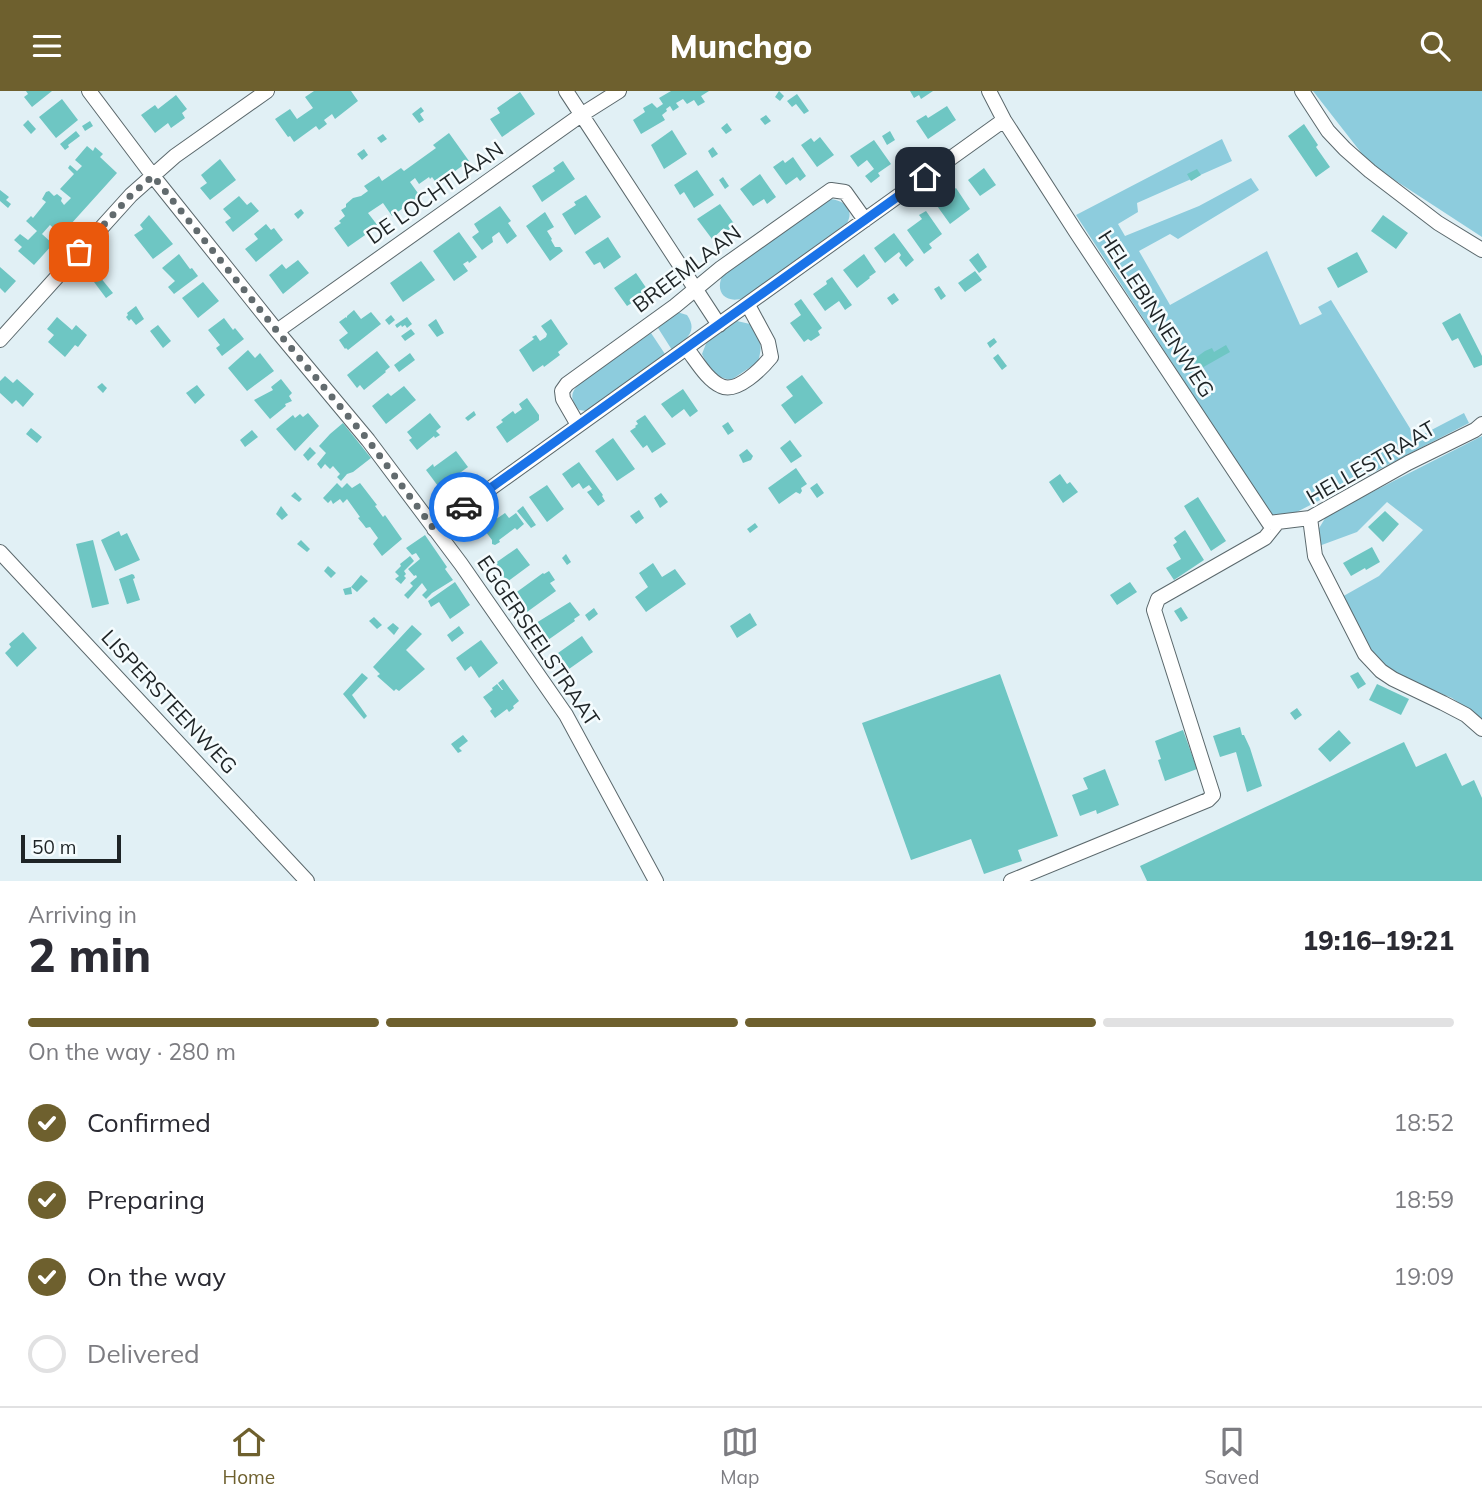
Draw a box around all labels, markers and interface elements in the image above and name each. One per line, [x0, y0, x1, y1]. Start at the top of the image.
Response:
text: Munchgo [670, 26, 812, 66]
icon: menu [28, 27, 66, 65]
icon: search [1416, 27, 1454, 65]
street label: DE LOCHTLAAN [361, 135, 508, 249]
pin [895, 147, 955, 207]
icon: home [906, 158, 944, 196]
street label: BREEMLAAN [627, 219, 746, 317]
pin [49, 222, 109, 282]
street label: HELLEBINNENWEG [1093, 225, 1221, 402]
icon: bag [60, 233, 98, 271]
street label: HELLESTRAAT [1301, 414, 1440, 510]
courier [429, 472, 499, 542]
icon: car [445, 488, 483, 526]
street label: EGGERSEELSTRAAT [472, 550, 606, 731]
street label: LISPERSTEENWEG [96, 624, 243, 779]
scale bar [21, 832, 121, 864]
text: 50 m [32, 835, 76, 859]
text: Arriving in [28, 900, 137, 929]
text: 19:16–19:21 [1303, 924, 1454, 957]
text: 2 min [28, 926, 151, 984]
text: On the way · 280 m [28, 1037, 236, 1066]
icon: check [28, 1104, 66, 1142]
text: Confirmed [87, 1106, 211, 1139]
text: 18:52 [1394, 1108, 1454, 1137]
icon: check [28, 1181, 66, 1219]
text: Preparing [87, 1183, 205, 1216]
text: 18:59 [1394, 1185, 1454, 1214]
icon: check [28, 1258, 66, 1296]
text: On the way [87, 1260, 226, 1293]
text: 19:09 [1394, 1262, 1454, 1291]
text: Delivered [87, 1337, 200, 1370]
tab: Home [223, 1423, 275, 1489]
tab: Map [720, 1423, 759, 1489]
tab: Saved [1205, 1423, 1259, 1489]

